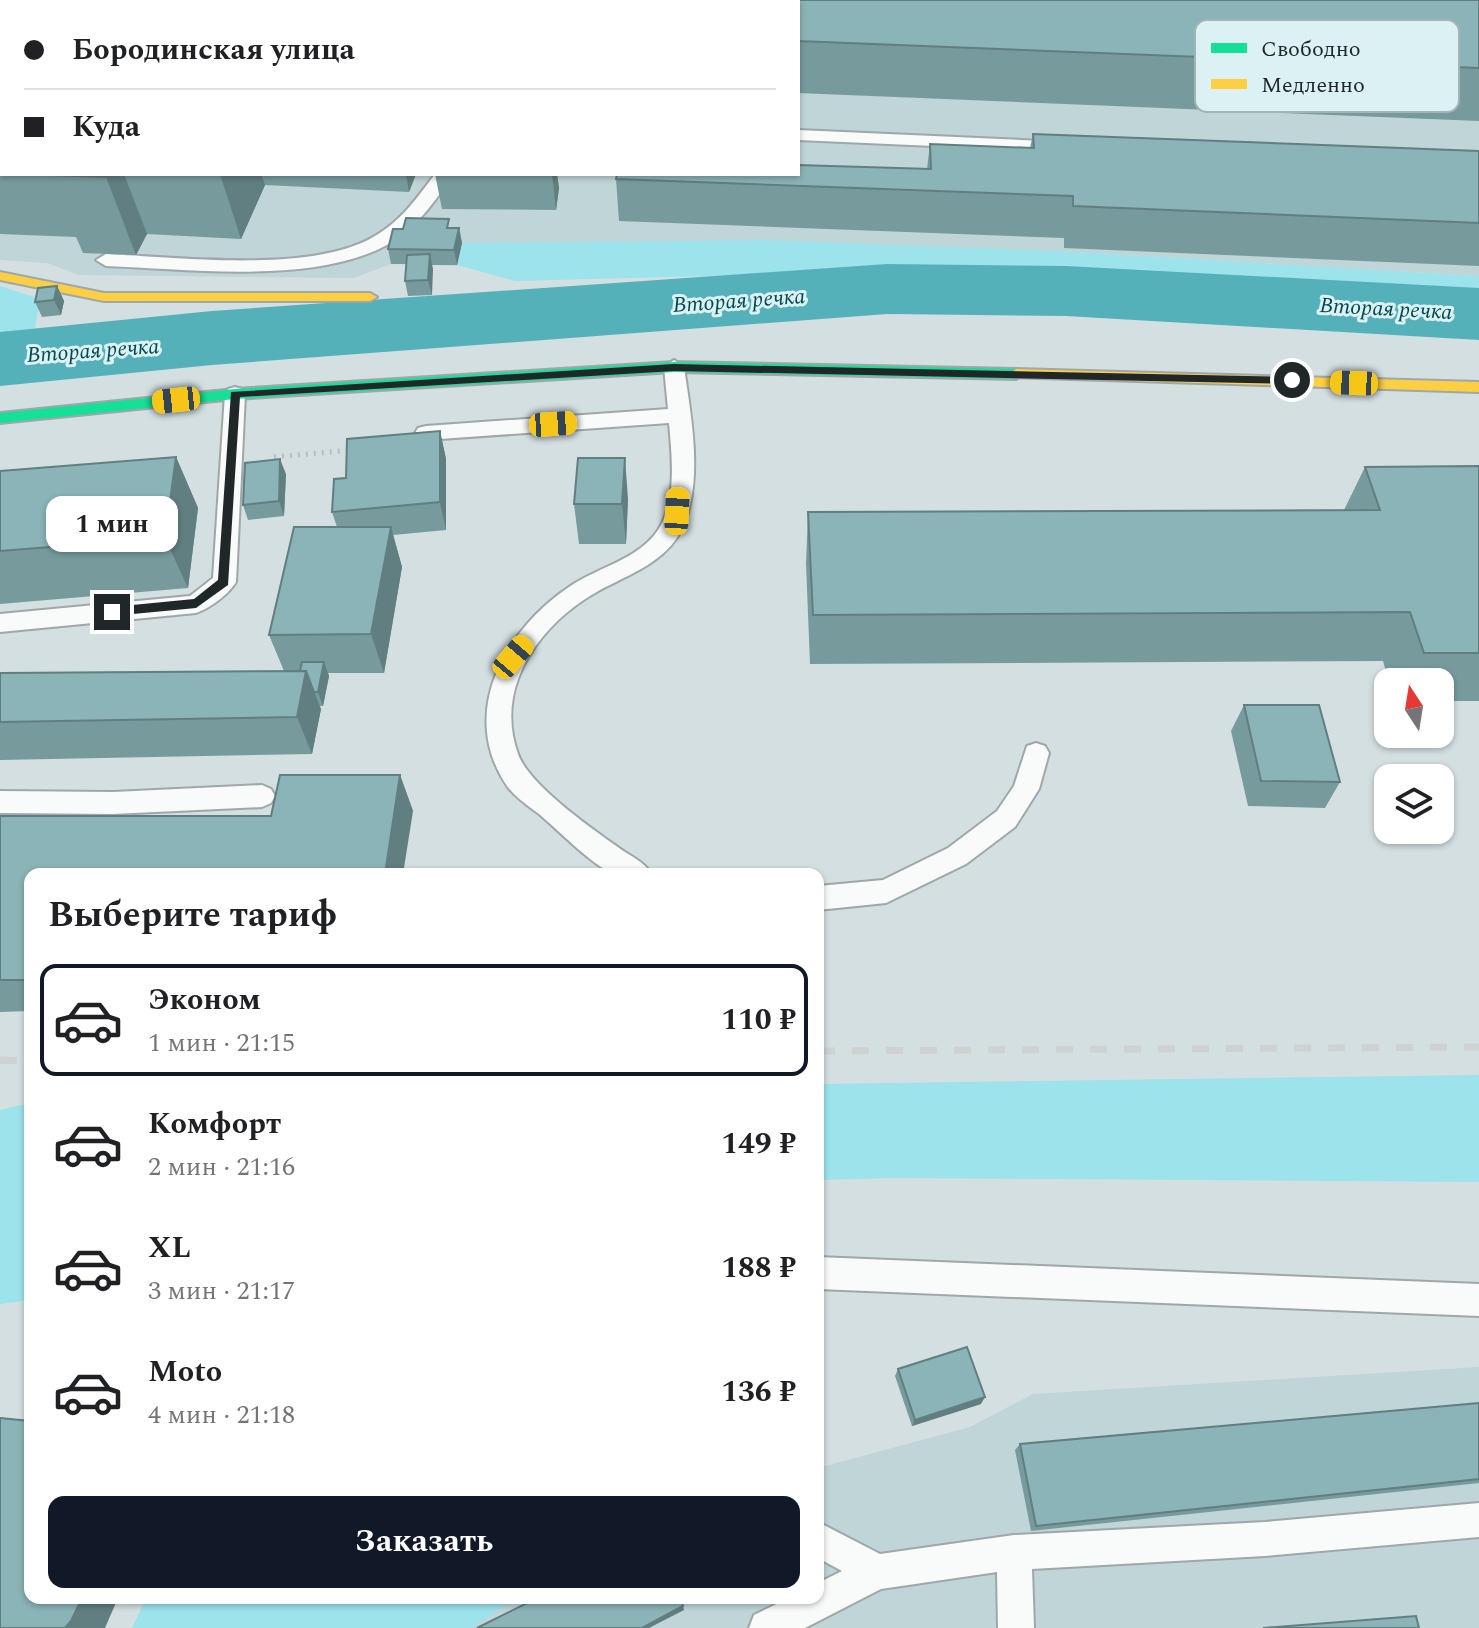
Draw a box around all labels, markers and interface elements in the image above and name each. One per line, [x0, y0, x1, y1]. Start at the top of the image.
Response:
legend [1195, 20, 1459, 112]
text: Бородинская улица [72, 27, 355, 73]
text: Свободно [1261, 33, 1361, 66]
text: Медленно [1261, 69, 1365, 102]
text: Куда [72, 104, 140, 150]
water label: Вторая речка [672, 280, 806, 322]
water label: Вторая речка [1319, 289, 1453, 329]
water label: Вторая речка [26, 330, 160, 372]
route start [1274, 362, 1310, 398]
car [1330, 370, 1378, 396]
car [151, 386, 201, 414]
car [528, 410, 578, 438]
car [664, 486, 690, 536]
callout: 1 мин [46, 496, 178, 552]
text: 1 мин [75, 504, 149, 544]
route end [94, 594, 130, 630]
car [488, 631, 538, 683]
north arrow [1374, 668, 1454, 748]
map controls [1374, 668, 1454, 844]
button: layers [1374, 764, 1454, 844]
text: Выберите тариф [48, 888, 337, 943]
text: Эконом [148, 977, 261, 1023]
icon: car [52, 984, 124, 1056]
text: 110 ₽ [721, 997, 796, 1043]
text: 1 мин · 21:15 [148, 1023, 295, 1063]
text: Комфорт [148, 1101, 281, 1147]
icon: car [52, 1108, 124, 1180]
text: 149 ₽ [721, 1121, 796, 1167]
text: 2 мин · 21:16 [148, 1147, 295, 1187]
text: XL [148, 1225, 191, 1271]
icon: car [52, 1232, 124, 1304]
text: 188 ₽ [721, 1245, 796, 1291]
text: 3 мин · 21:17 [148, 1271, 295, 1311]
text: Moto [148, 1349, 222, 1395]
icon: car [52, 1356, 124, 1428]
text: 136 ₽ [721, 1369, 796, 1415]
text: 4 мин · 21:18 [148, 1395, 295, 1435]
button: Заказать [48, 1496, 800, 1588]

